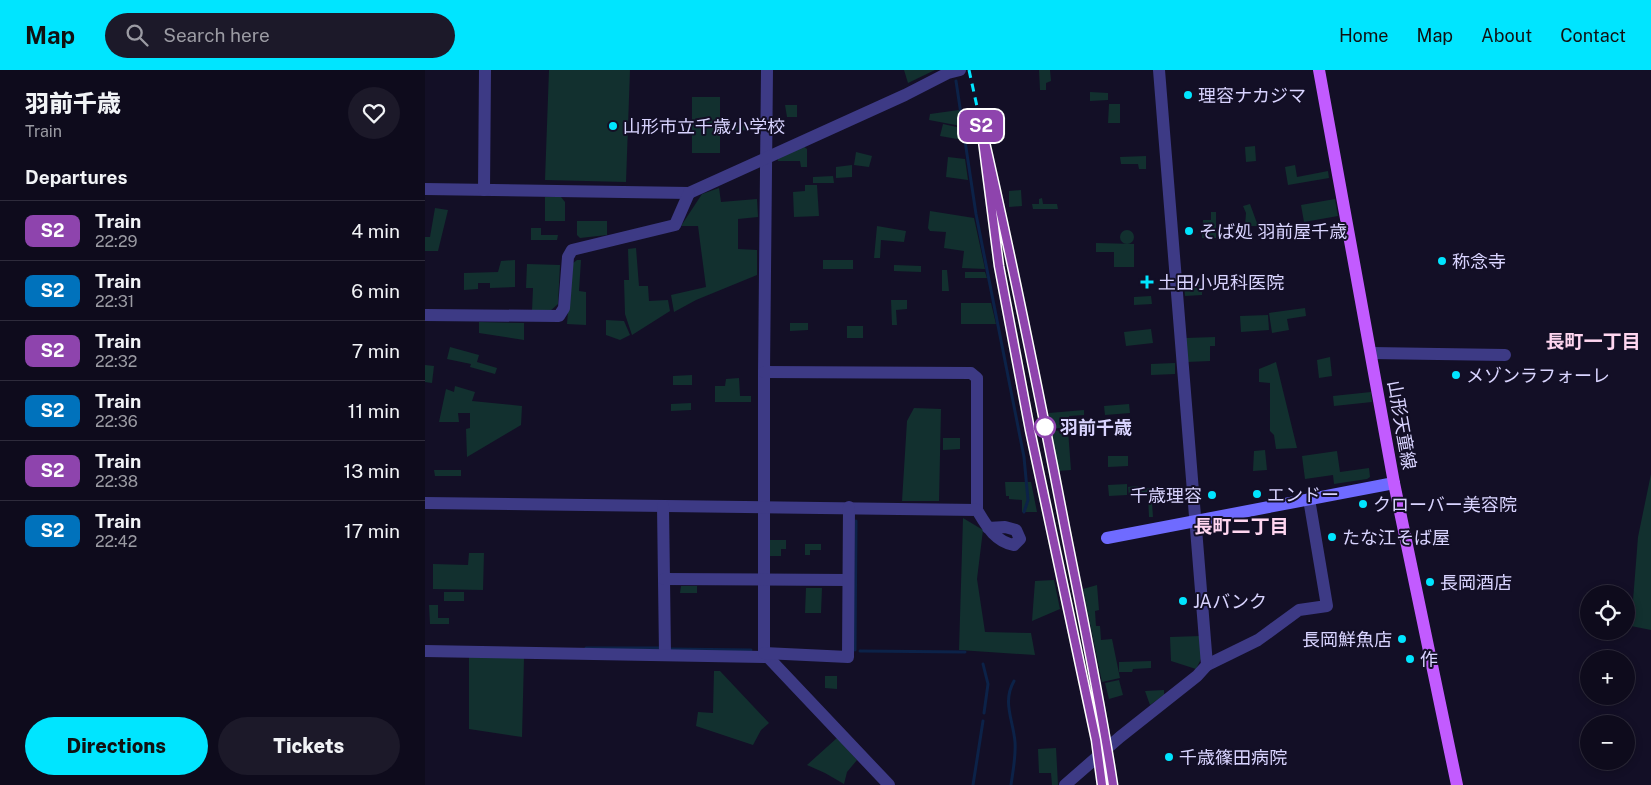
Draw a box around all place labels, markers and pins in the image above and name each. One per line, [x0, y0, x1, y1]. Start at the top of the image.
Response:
place label: 理容ナカジマ [1198, 85, 1306, 106]
marker: 理容ナカジマ [1182, 89, 1194, 101]
place label: 山形市立千歳小学校 [623, 116, 785, 137]
marker: 山形市立千歳小学校 [607, 120, 619, 132]
place label: そば処 羽前屋千歳 [1199, 221, 1347, 242]
marker: そば処 羽前屋千歳 [1183, 225, 1195, 237]
place label: 称念寺 [1452, 251, 1506, 272]
marker: 称念寺 [1436, 255, 1448, 267]
place label: 土田小児科医院 [1158, 272, 1284, 293]
marker: 土田小児科医院 [1140, 275, 1154, 289]
place label: メゾンラフォーレ [1466, 365, 1610, 386]
marker: メゾンラフォーレ [1450, 369, 1462, 381]
marker: 羽前千歳 [1034, 416, 1056, 438]
place label: 羽前千歳 [1060, 417, 1132, 438]
place label: エンドー [1267, 484, 1339, 505]
place label: 千歳理容 [1130, 485, 1202, 506]
marker: エンドー [1251, 488, 1263, 500]
marker: 千歳理容 [1206, 489, 1218, 501]
place label: クローバー美容院 [1373, 494, 1517, 515]
marker: クローバー美容院 [1357, 498, 1369, 510]
place label: たな江そば屋 [1342, 527, 1450, 548]
marker: たな江そば屋 [1326, 531, 1338, 543]
place label: 長岡酒店 [1440, 572, 1512, 593]
marker: 長岡酒店 [1424, 576, 1436, 588]
place label: JAバンク [1193, 591, 1267, 612]
marker: JAバンク [1177, 595, 1189, 607]
place label: 長岡鮮魚店 [1302, 629, 1392, 650]
marker: 長岡鮮魚店 [1396, 633, 1408, 645]
place label: 作 [1420, 649, 1438, 670]
marker: 作 [1404, 653, 1416, 665]
place label: 千歳篠田病院 [1179, 747, 1287, 768]
marker: 千歳篠田病院 [1163, 751, 1175, 763]

